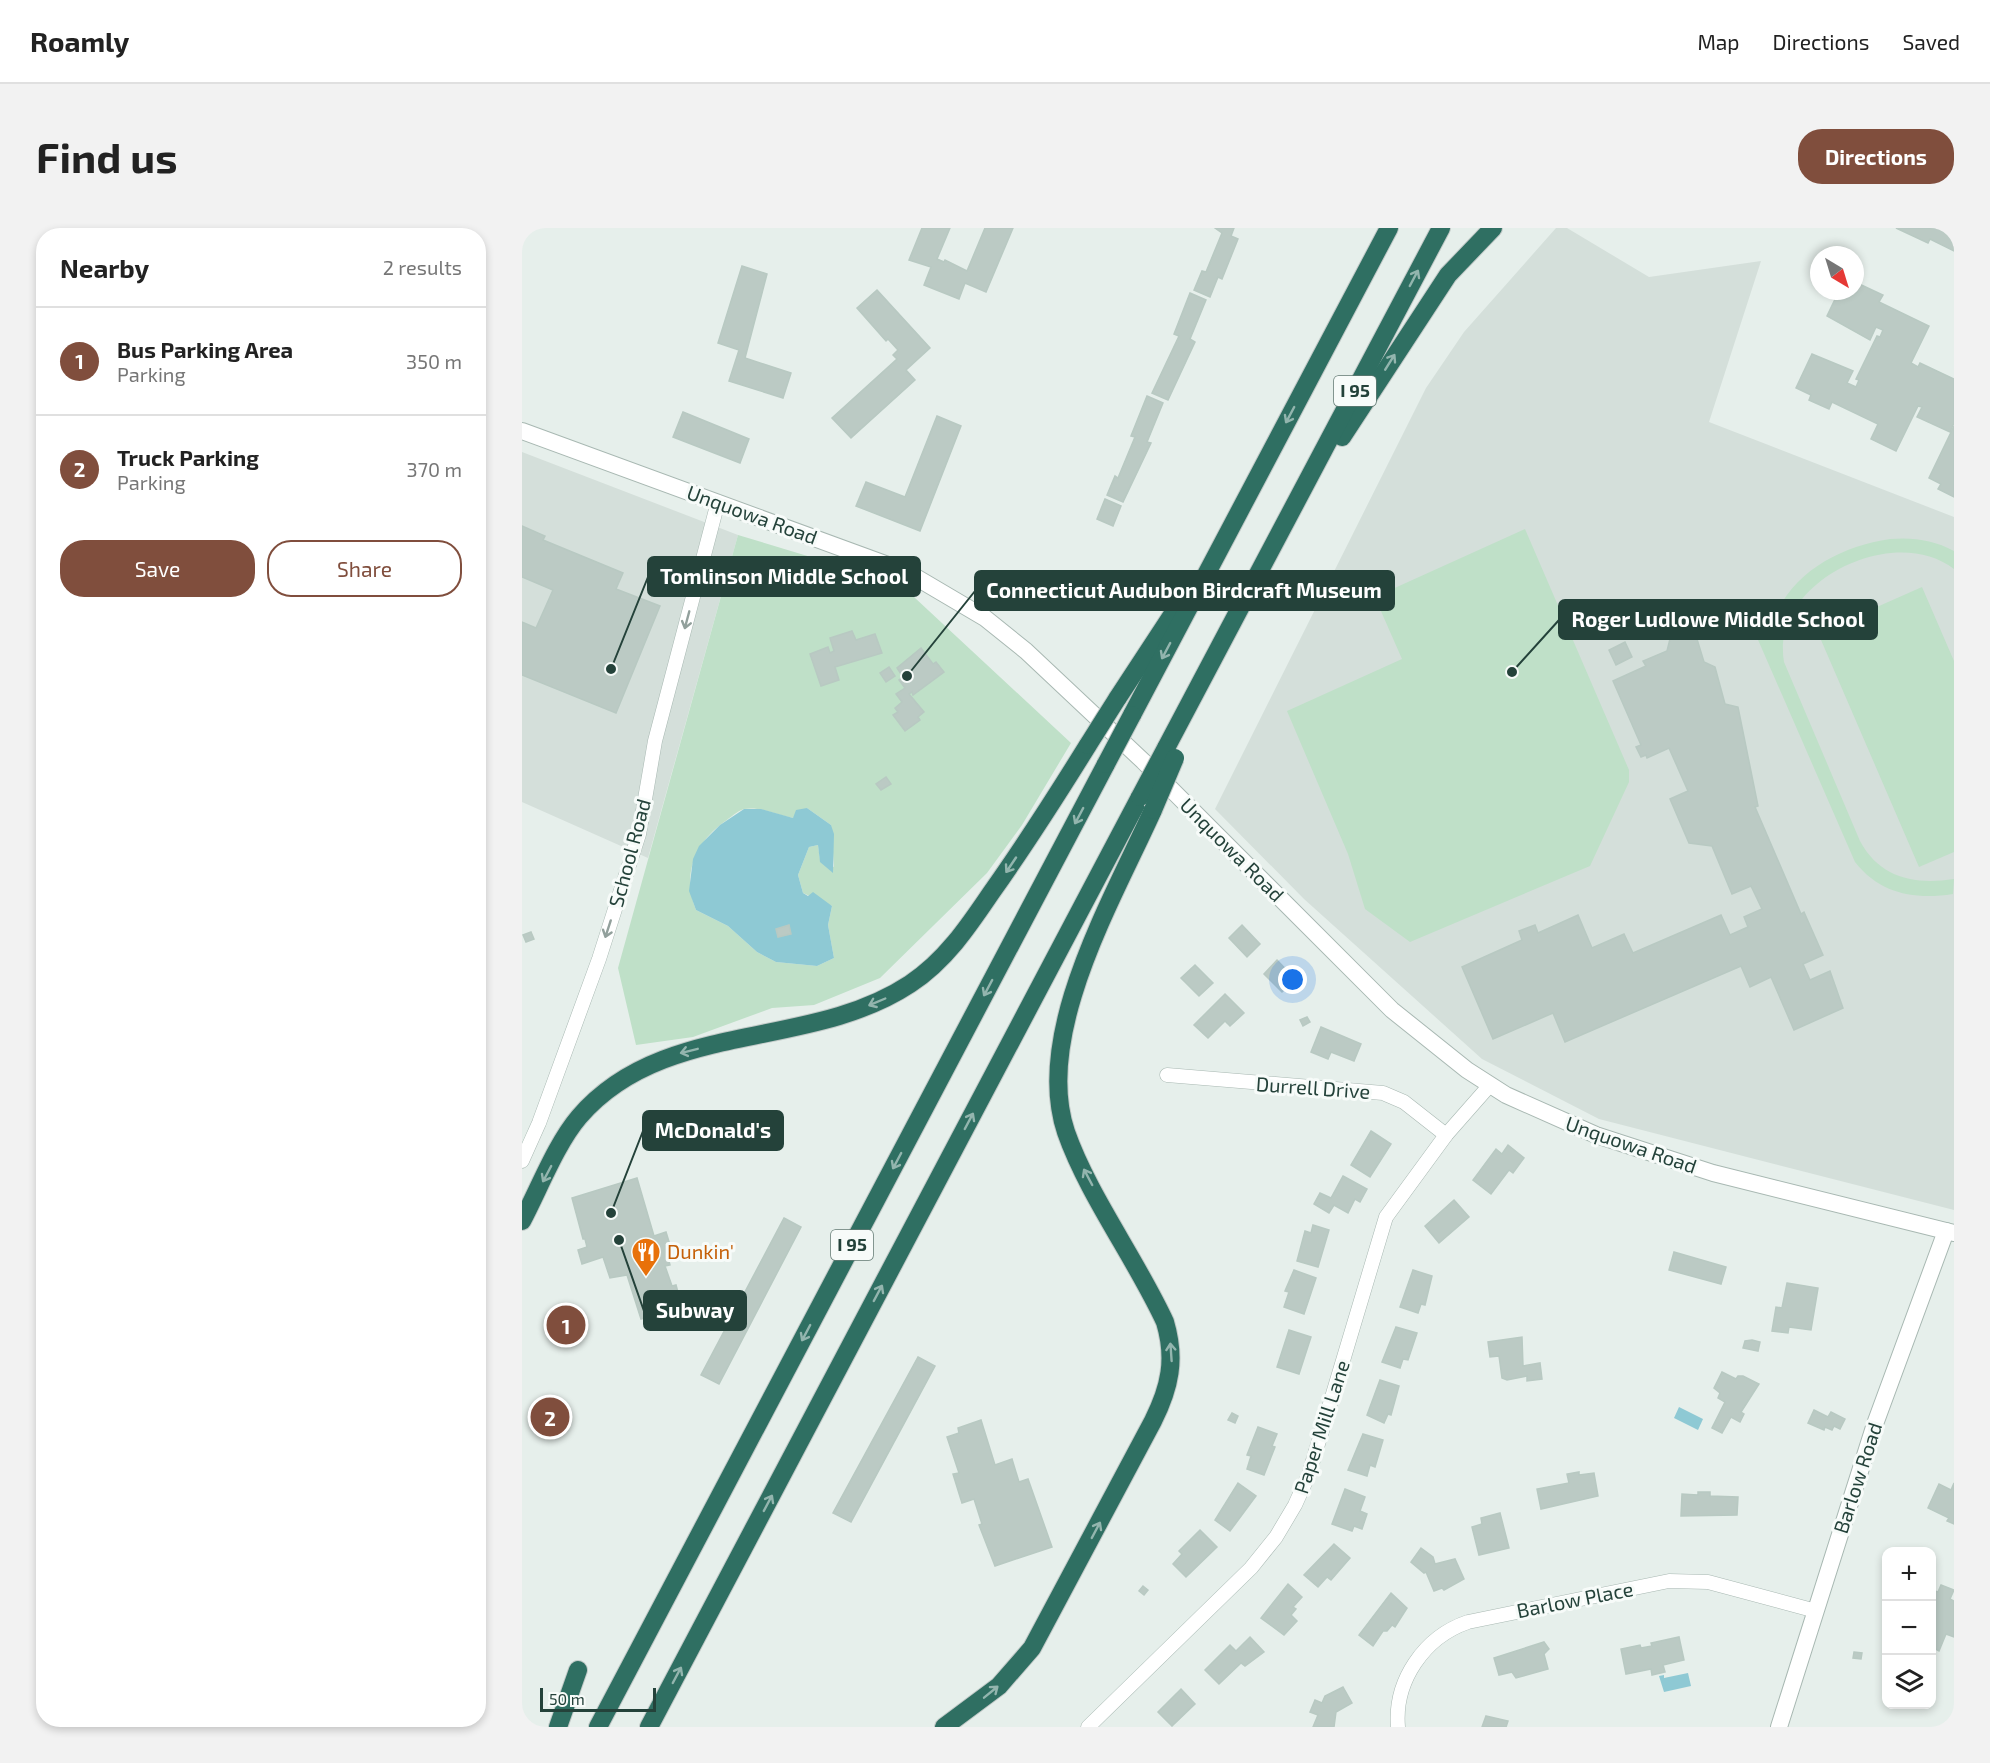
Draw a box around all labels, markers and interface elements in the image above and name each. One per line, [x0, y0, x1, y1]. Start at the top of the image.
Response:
text: Roamly [30, 24, 129, 58]
text: Map [1697, 29, 1740, 54]
text: Directions [1773, 29, 1869, 54]
text: Saved [1902, 29, 1960, 54]
button: Directions [1798, 129, 1954, 184]
text: Find us [36, 131, 178, 181]
north arrow [1810, 246, 1864, 300]
text: Nearby [60, 252, 149, 283]
text: 2 results [383, 255, 462, 279]
one-way arrow [1409, 270, 1420, 288]
text: Bus Parking Area [117, 336, 293, 362]
text: 1 [75, 349, 84, 373]
text: 350 m [406, 349, 462, 373]
one-way arrow [1385, 354, 1397, 371]
text: Parking [117, 362, 186, 386]
road number: I 95 [1334, 376, 1376, 406]
one-way arrow [1284, 405, 1296, 423]
text: Truck Parking [117, 444, 259, 470]
text: 2 [74, 457, 85, 481]
text: 370 m [407, 457, 462, 481]
text: Parking [117, 470, 186, 494]
street label: Unquowa Road [684, 479, 821, 549]
button: Save [60, 540, 255, 597]
button: Share [267, 540, 462, 597]
callout: Tomlinson Middle School [648, 557, 920, 596]
text: Tomlinson Middle School [660, 563, 908, 588]
callout: Connecticut Audubon Birdcraft Museum [975, 571, 1394, 610]
text: Connecticut Audubon Birdcraft Museum [986, 577, 1382, 602]
callout: Roger Ludlowe Middle School [1559, 600, 1877, 639]
text: Roger Ludlowe Middle School [1571, 606, 1865, 631]
one-way arrow [681, 610, 693, 629]
one-way arrow [1160, 641, 1171, 659]
street label: Unquowa Road [1176, 792, 1290, 906]
street label: School Road [603, 796, 655, 910]
one-way arrow [1073, 806, 1084, 824]
one-way arrow [1005, 856, 1017, 873]
one-way arrow [602, 919, 613, 938]
your location [1278, 965, 1307, 994]
one-way arrow [982, 979, 993, 997]
one-way arrow [868, 997, 887, 1008]
one-way arrow [679, 1046, 698, 1058]
street label: Durrell Drive [1255, 1071, 1371, 1103]
street label: Unquowa Road [1563, 1110, 1700, 1178]
callout: McDonald's [643, 1111, 783, 1150]
one-way arrow [964, 1112, 975, 1130]
text: McDonald's [655, 1117, 771, 1142]
one-way arrow [891, 1151, 902, 1169]
one-way arrow [541, 1164, 552, 1182]
one-way arrow [1082, 1169, 1093, 1187]
road number: I 95 [831, 1230, 873, 1260]
restaurant icon: Dunkin' [630, 1236, 662, 1278]
place label: Dunkin' [667, 1239, 734, 1263]
one-way arrow [872, 1285, 884, 1302]
callout: Subway [644, 1291, 746, 1330]
text: Subway [656, 1297, 734, 1323]
pin: 1 [546, 1302, 585, 1348]
one-way arrow [800, 1324, 811, 1342]
one-way arrow [1165, 1343, 1176, 1363]
street label: Paper Mill Lane [1288, 1357, 1354, 1497]
pin: 2 [531, 1394, 570, 1440]
street label: Barlow Road [1828, 1419, 1886, 1536]
one-way arrow [762, 1495, 774, 1512]
one-way arrow [1091, 1521, 1102, 1539]
map controls [1882, 1547, 1936, 1709]
button: + [1882, 1547, 1936, 1601]
street label: Barlow Place [1514, 1576, 1635, 1622]
button: − [1882, 1601, 1936, 1655]
button: layers [1882, 1655, 1936, 1709]
one-way arrow [672, 1667, 683, 1685]
scale bar [540, 1685, 656, 1712]
one-way arrow [983, 1686, 999, 1699]
text: 50 m [549, 1689, 585, 1708]

